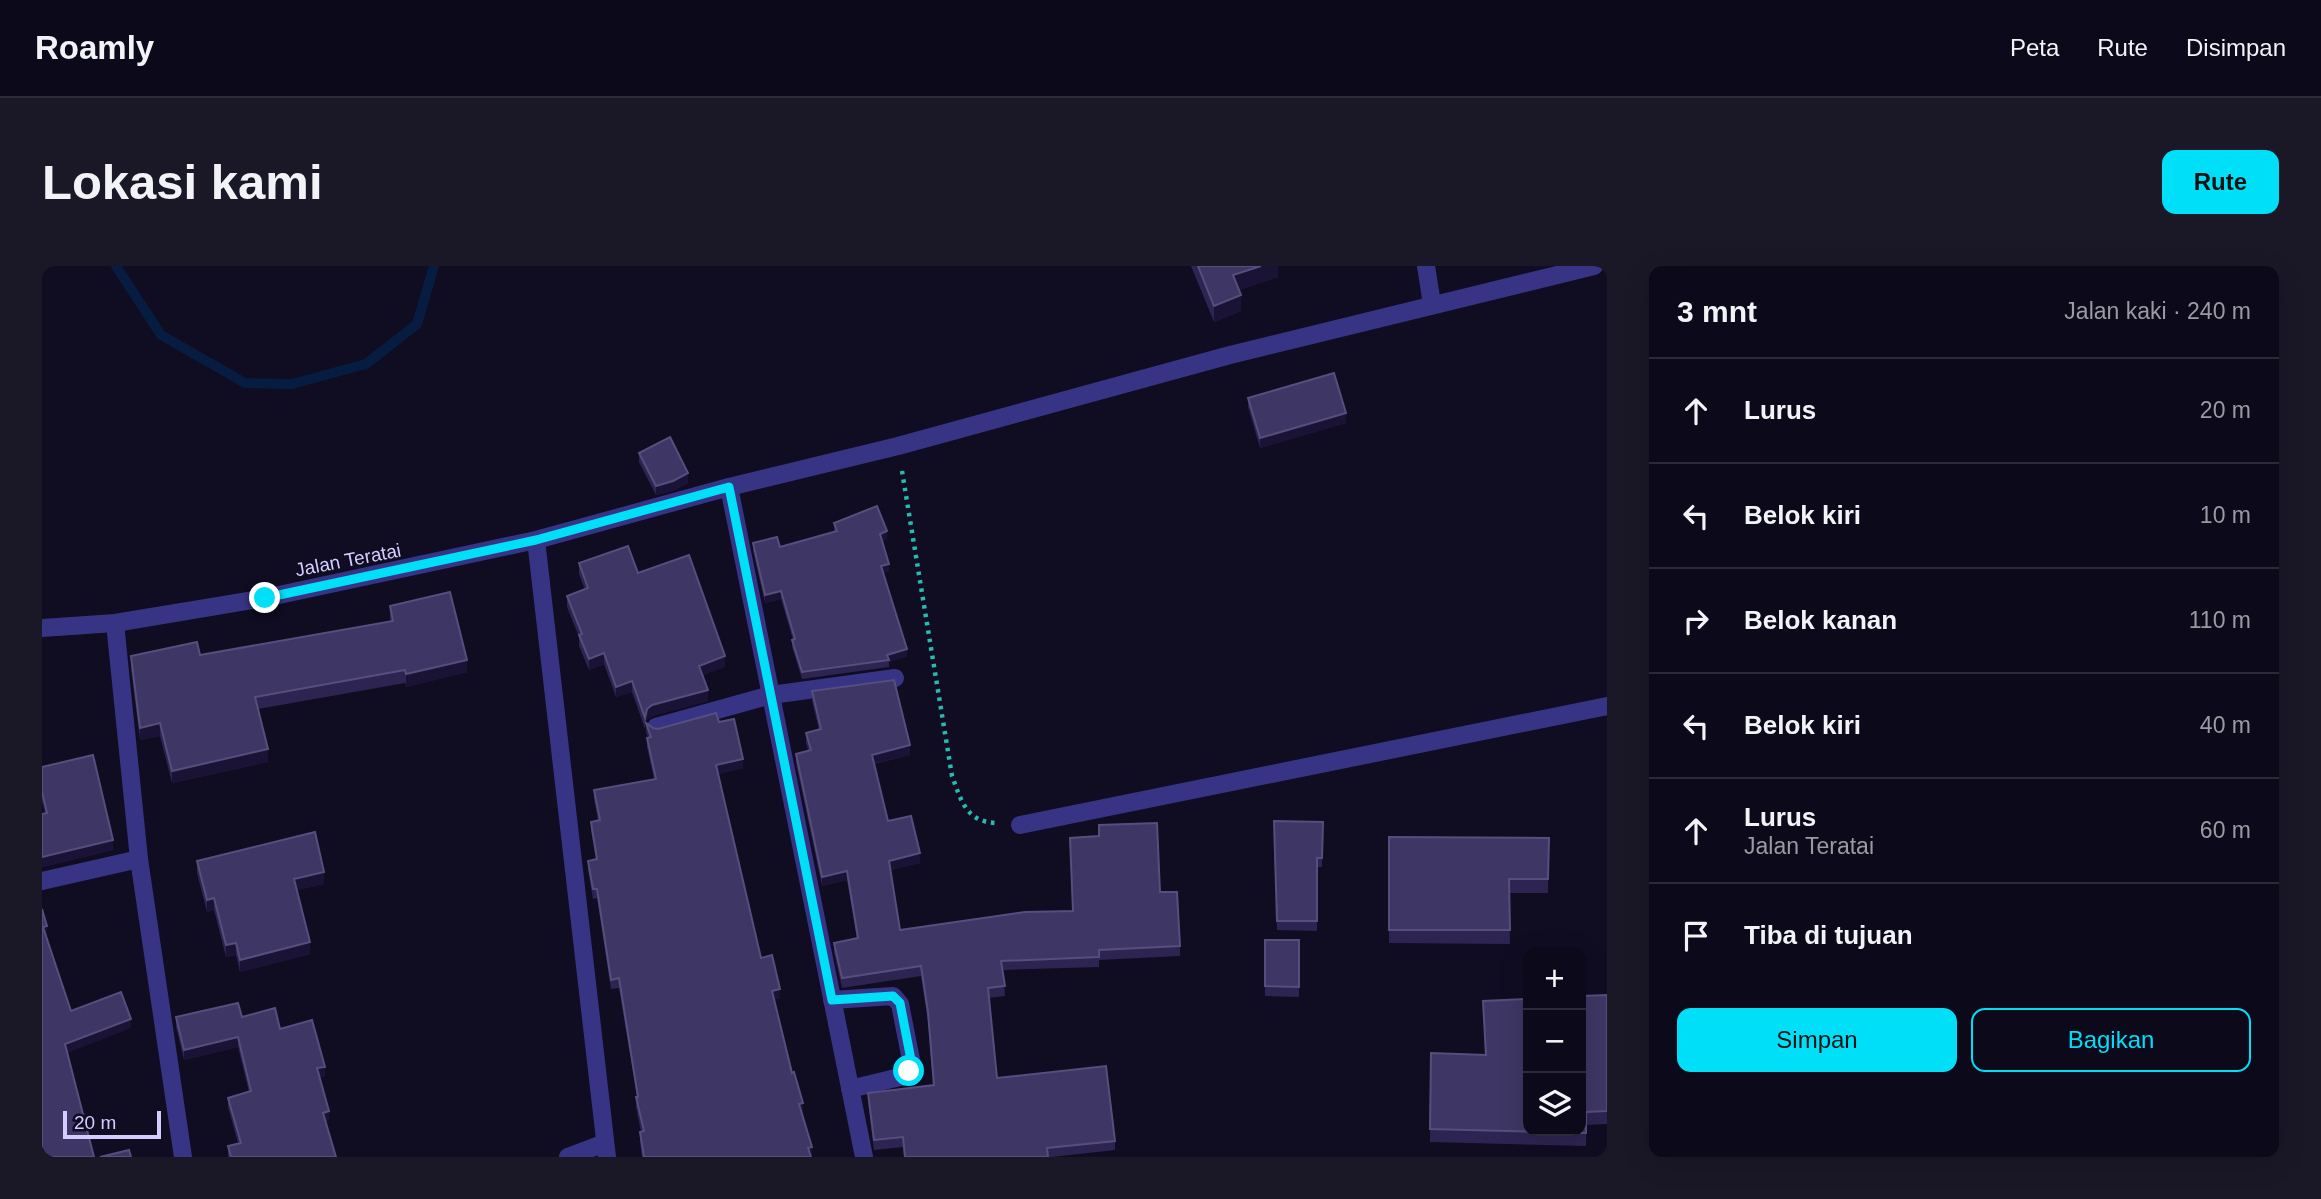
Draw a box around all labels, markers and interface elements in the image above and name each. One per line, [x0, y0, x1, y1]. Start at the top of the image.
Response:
text: Roamly [35, 29, 154, 66]
text: Peta [2010, 34, 2059, 61]
text: Rute [2097, 34, 2148, 61]
text: Disimpan [2186, 34, 2286, 61]
button: Rute [2162, 150, 2279, 214]
text: Lokasi kami [42, 155, 323, 209]
text: 3 mnt [1677, 295, 1757, 328]
text: Jalan kaki · 240 m [2064, 298, 2251, 324]
icon: ahead [1677, 392, 1715, 430]
text: Lurus [1744, 395, 1816, 425]
text: 20 m [2200, 397, 2251, 423]
icon: left [1677, 497, 1715, 535]
text: Belok kiri [1744, 500, 1861, 530]
text: 10 m [2200, 502, 2251, 528]
street label: Jalan Teratai [293, 539, 403, 581]
route end [249, 582, 280, 613]
icon: right [1677, 602, 1715, 640]
text: Belok kanan [1744, 605, 1897, 635]
text: 110 m [2189, 607, 2251, 633]
icon: left [1677, 707, 1715, 745]
text: Belok kiri [1744, 710, 1861, 740]
text: 40 m [2200, 712, 2251, 738]
text: Lurus [1744, 802, 1816, 832]
icon: ahead [1677, 812, 1715, 850]
text: 60 m [2200, 817, 2251, 843]
text: Jalan Teratai [1744, 833, 1874, 859]
icon: arrive [1677, 917, 1715, 955]
text: Tiba di tujuan [1744, 920, 1913, 950]
map controls [1523, 947, 1586, 1136]
button: + [1523, 947, 1586, 1010]
button: Simpan [1677, 1008, 1957, 1072]
button: Bagikan [1971, 1008, 2251, 1072]
button: − [1523, 1010, 1586, 1073]
route start [893, 1055, 924, 1086]
button: layers [1523, 1073, 1586, 1136]
scale bar [63, 1108, 161, 1140]
text: 20 m [74, 1112, 116, 1133]

